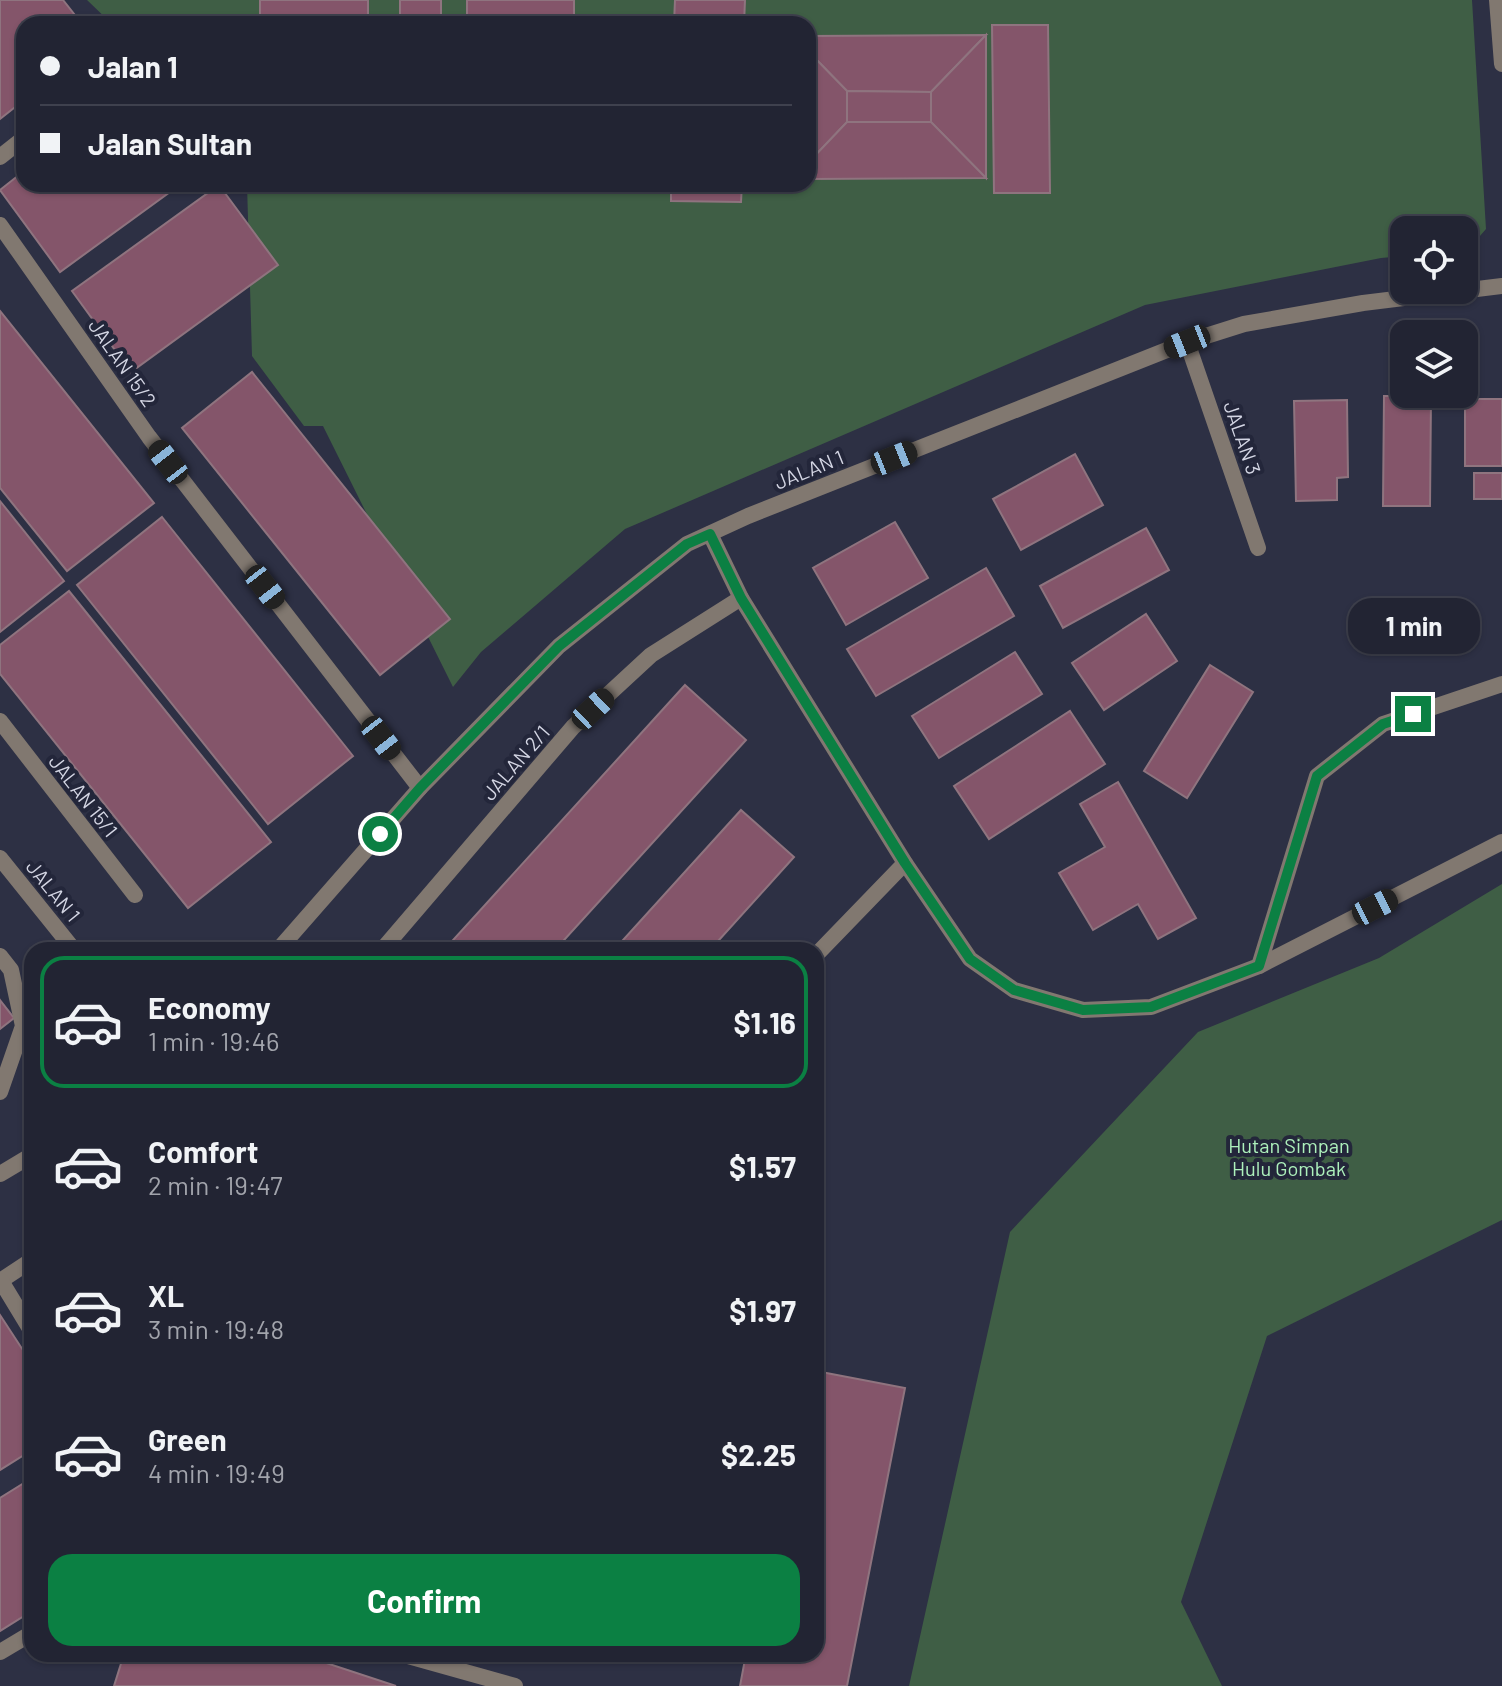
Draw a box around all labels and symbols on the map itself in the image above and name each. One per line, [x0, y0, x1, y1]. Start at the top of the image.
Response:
street label: JALAN 15/2 [84, 314, 162, 411]
car [1160, 322, 1214, 362]
street label: JALAN 3 [1219, 398, 1267, 477]
car [144, 436, 192, 488]
car [867, 438, 921, 478]
street label: JALAN 1 [771, 444, 847, 494]
car [241, 561, 289, 613]
callout: 1 min [1347, 598, 1479, 654]
car [567, 684, 619, 734]
route end [1395, 696, 1431, 732]
car [357, 712, 405, 764]
street label: JALAN 2/1 [476, 720, 554, 805]
street label: JALAN 15/1 [44, 750, 123, 841]
route start [362, 816, 398, 852]
street label: JALAN 1 [22, 855, 86, 926]
car [1348, 885, 1402, 929]
park label: Hutan Simpan Hulu Gombak [1228, 1133, 1350, 1180]

